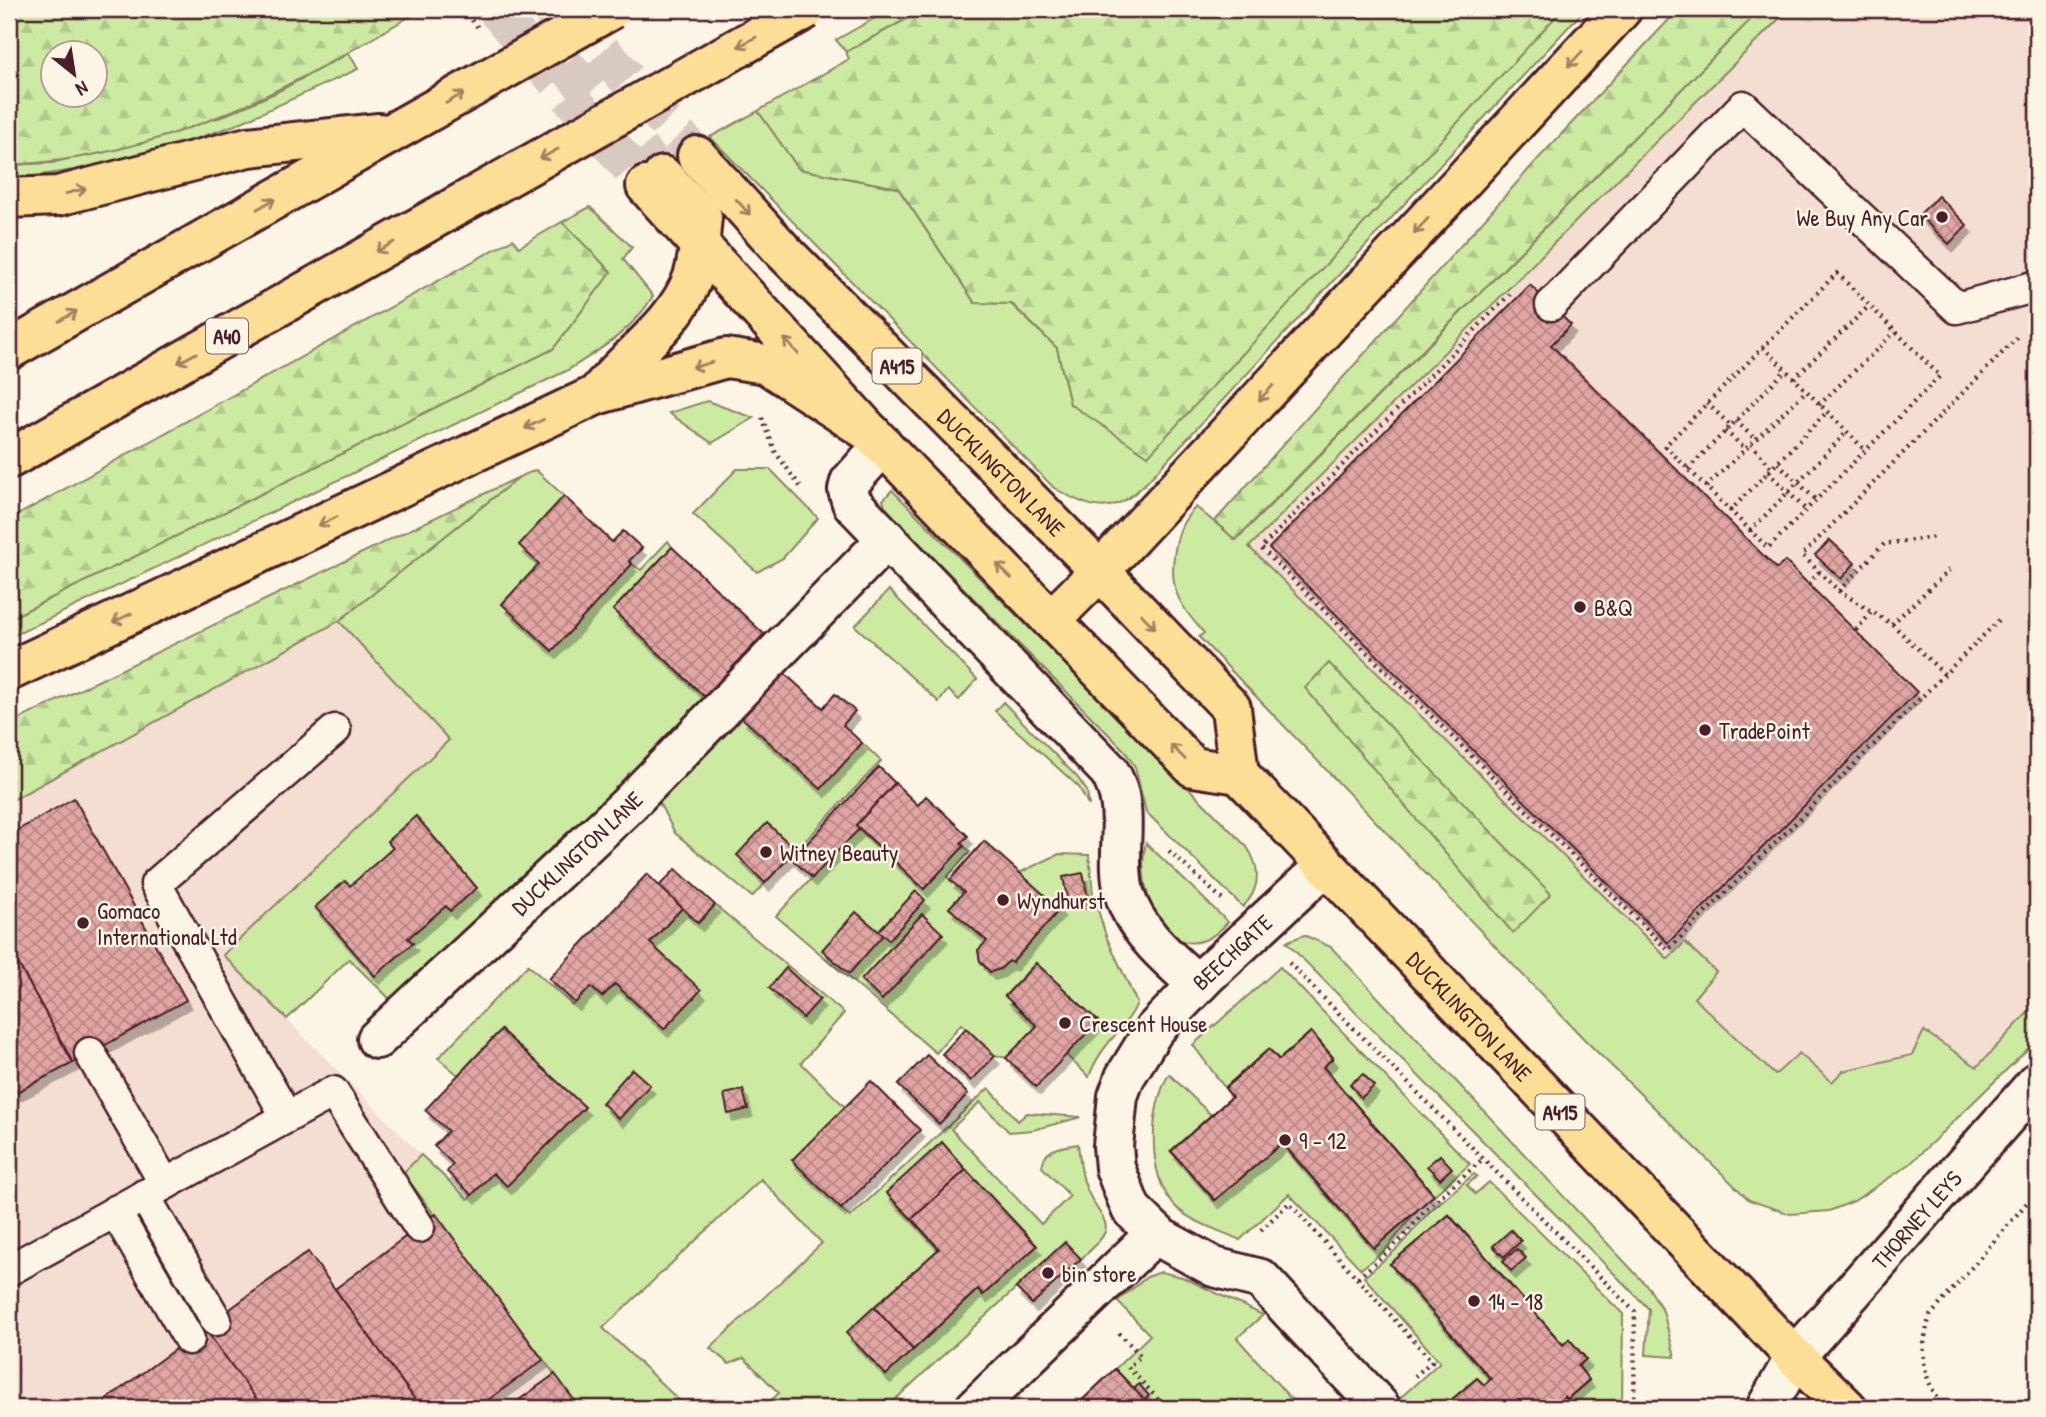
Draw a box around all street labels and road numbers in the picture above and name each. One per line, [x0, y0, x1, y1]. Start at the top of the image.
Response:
road number: A40 [206, 318, 248, 354]
road number: A415 [872, 348, 922, 384]
street label: DUCKLINGTON LANE [931, 401, 1072, 543]
street label: DUCKLINGTON LANE [504, 784, 649, 922]
street label: BEECHGATE [1185, 907, 1279, 997]
street label: DUCKLINGTON LANE [1400, 944, 1539, 1088]
road number: A415 [1536, 1094, 1584, 1130]
street label: THORNEY LEYS [1864, 1163, 1968, 1275]

